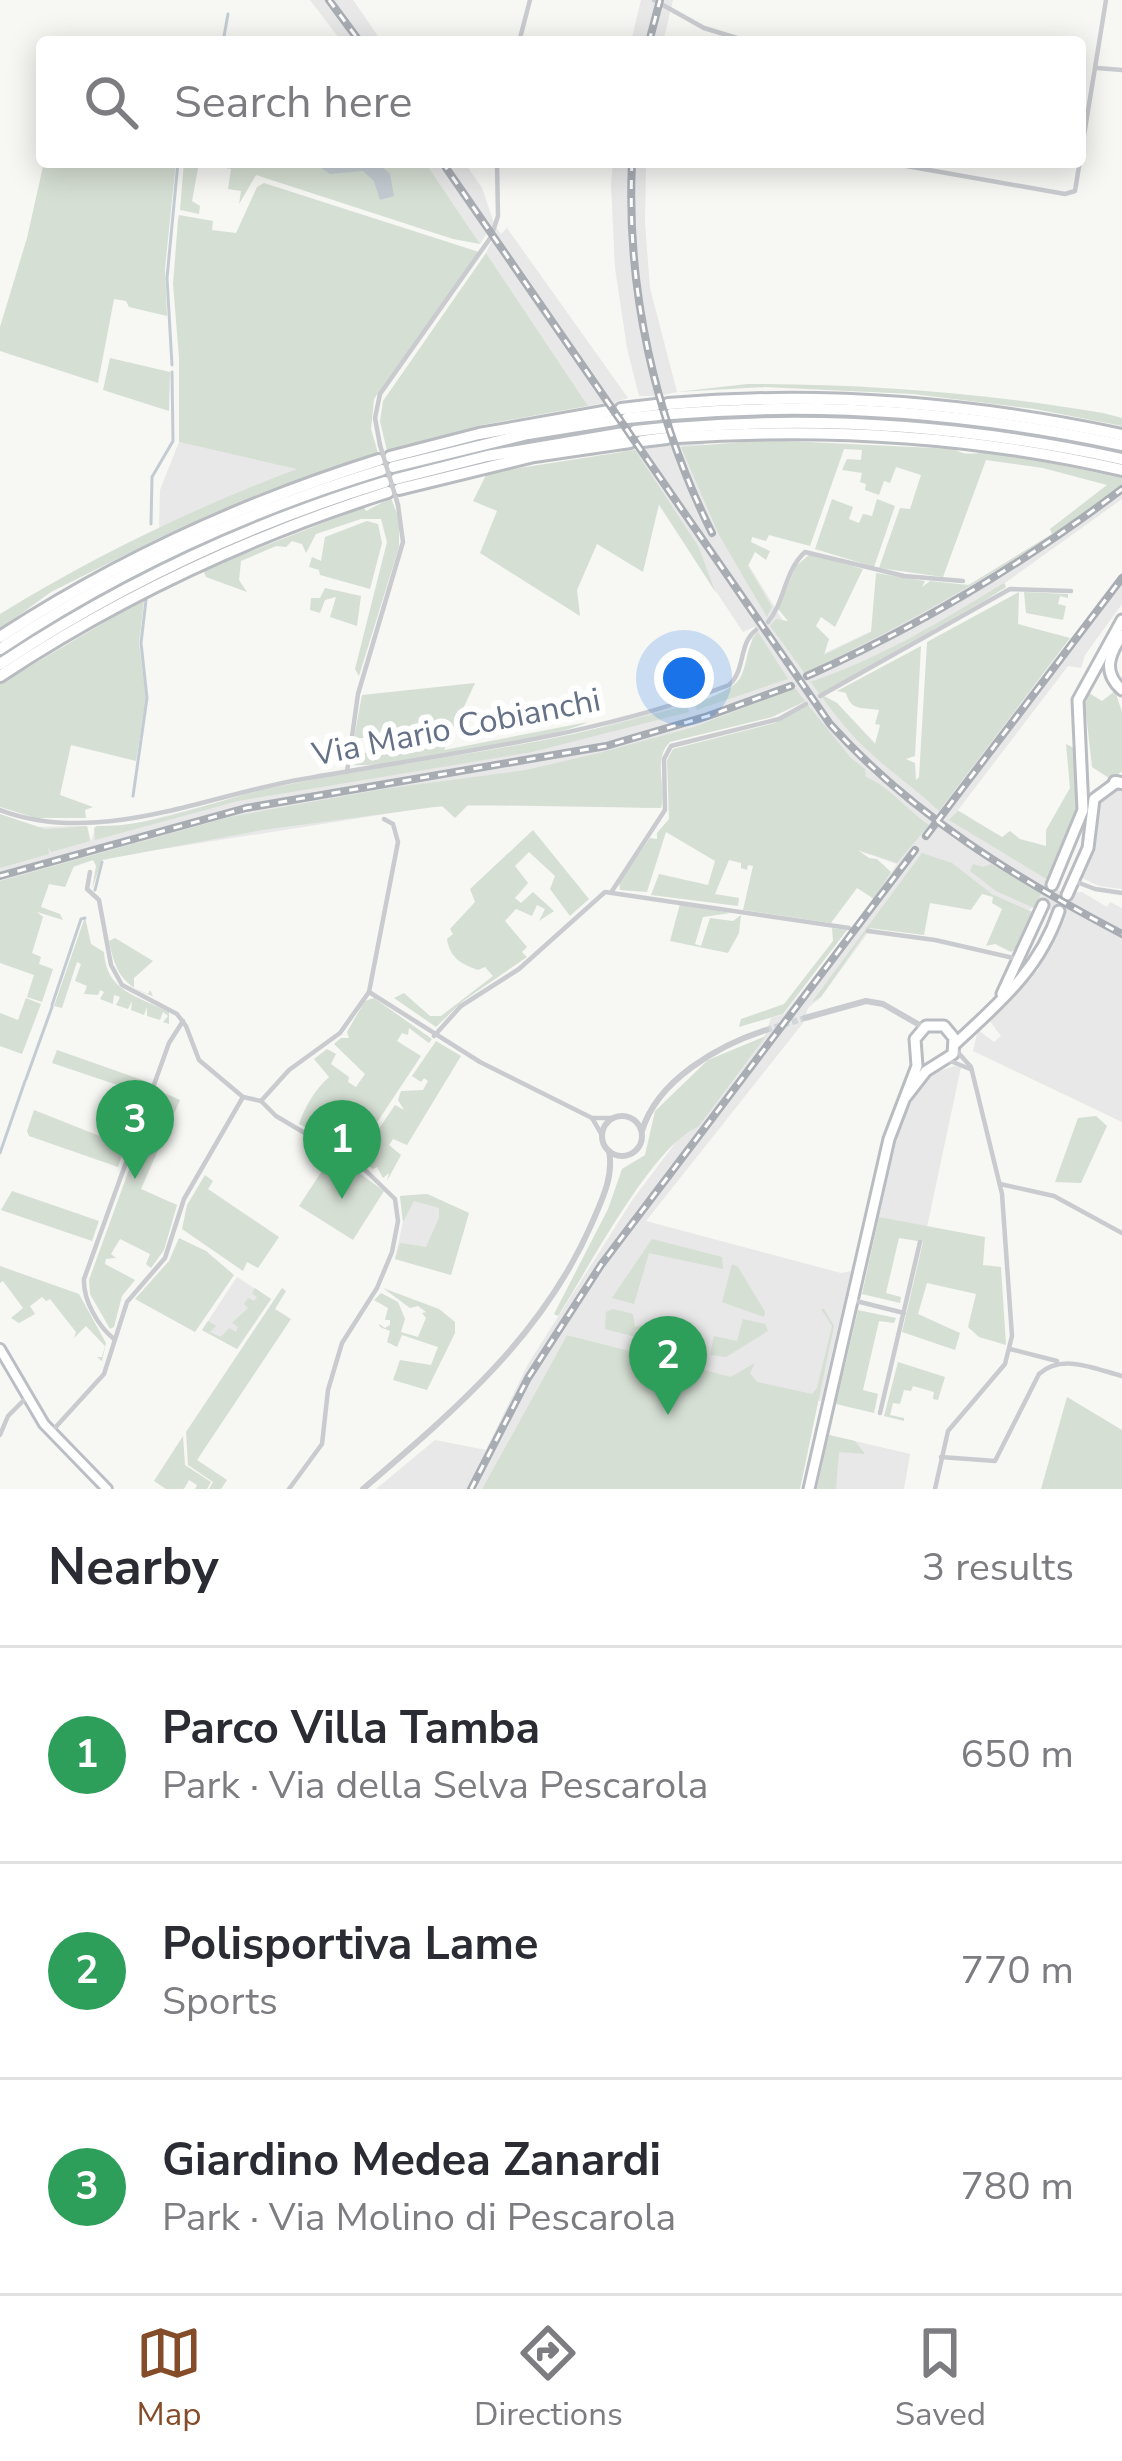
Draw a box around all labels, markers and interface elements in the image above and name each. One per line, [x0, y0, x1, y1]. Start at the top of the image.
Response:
search box [36, 36, 1086, 168]
icon: search [78, 69, 144, 135]
text: Search here [174, 72, 413, 133]
your location [654, 648, 714, 708]
street label: Via Mario Cobianchi [307, 677, 604, 778]
pin: 3 [96, 1080, 174, 1179]
pin: 1 [303, 1100, 381, 1199]
pin: 2 [629, 1316, 707, 1415]
text: Nearby [48, 1532, 219, 1602]
text: 3 results [922, 1541, 1074, 1594]
text: Parco Villa Tamba [162, 1698, 540, 1759]
text: 1 [75, 1728, 99, 1781]
text: 650 m [960, 1728, 1074, 1781]
text: Park · Via della Selva Pescarola [162, 1759, 708, 1812]
text: Polisportiva Lame [162, 1914, 538, 1975]
text: 2 [75, 1944, 99, 1997]
text: 770 m [960, 1944, 1074, 1997]
text: Sports [162, 1975, 278, 2028]
text: Giardino Medea Zanardi [162, 2130, 661, 2191]
text: 3 [75, 2160, 99, 2213]
text: 780 m [960, 2160, 1074, 2213]
text: Park · Via Molino di Pescarola [162, 2191, 676, 2244]
tab: Map [136, 2320, 202, 2437]
tab: Directions [474, 2320, 623, 2437]
tab: Saved [895, 2320, 986, 2437]

